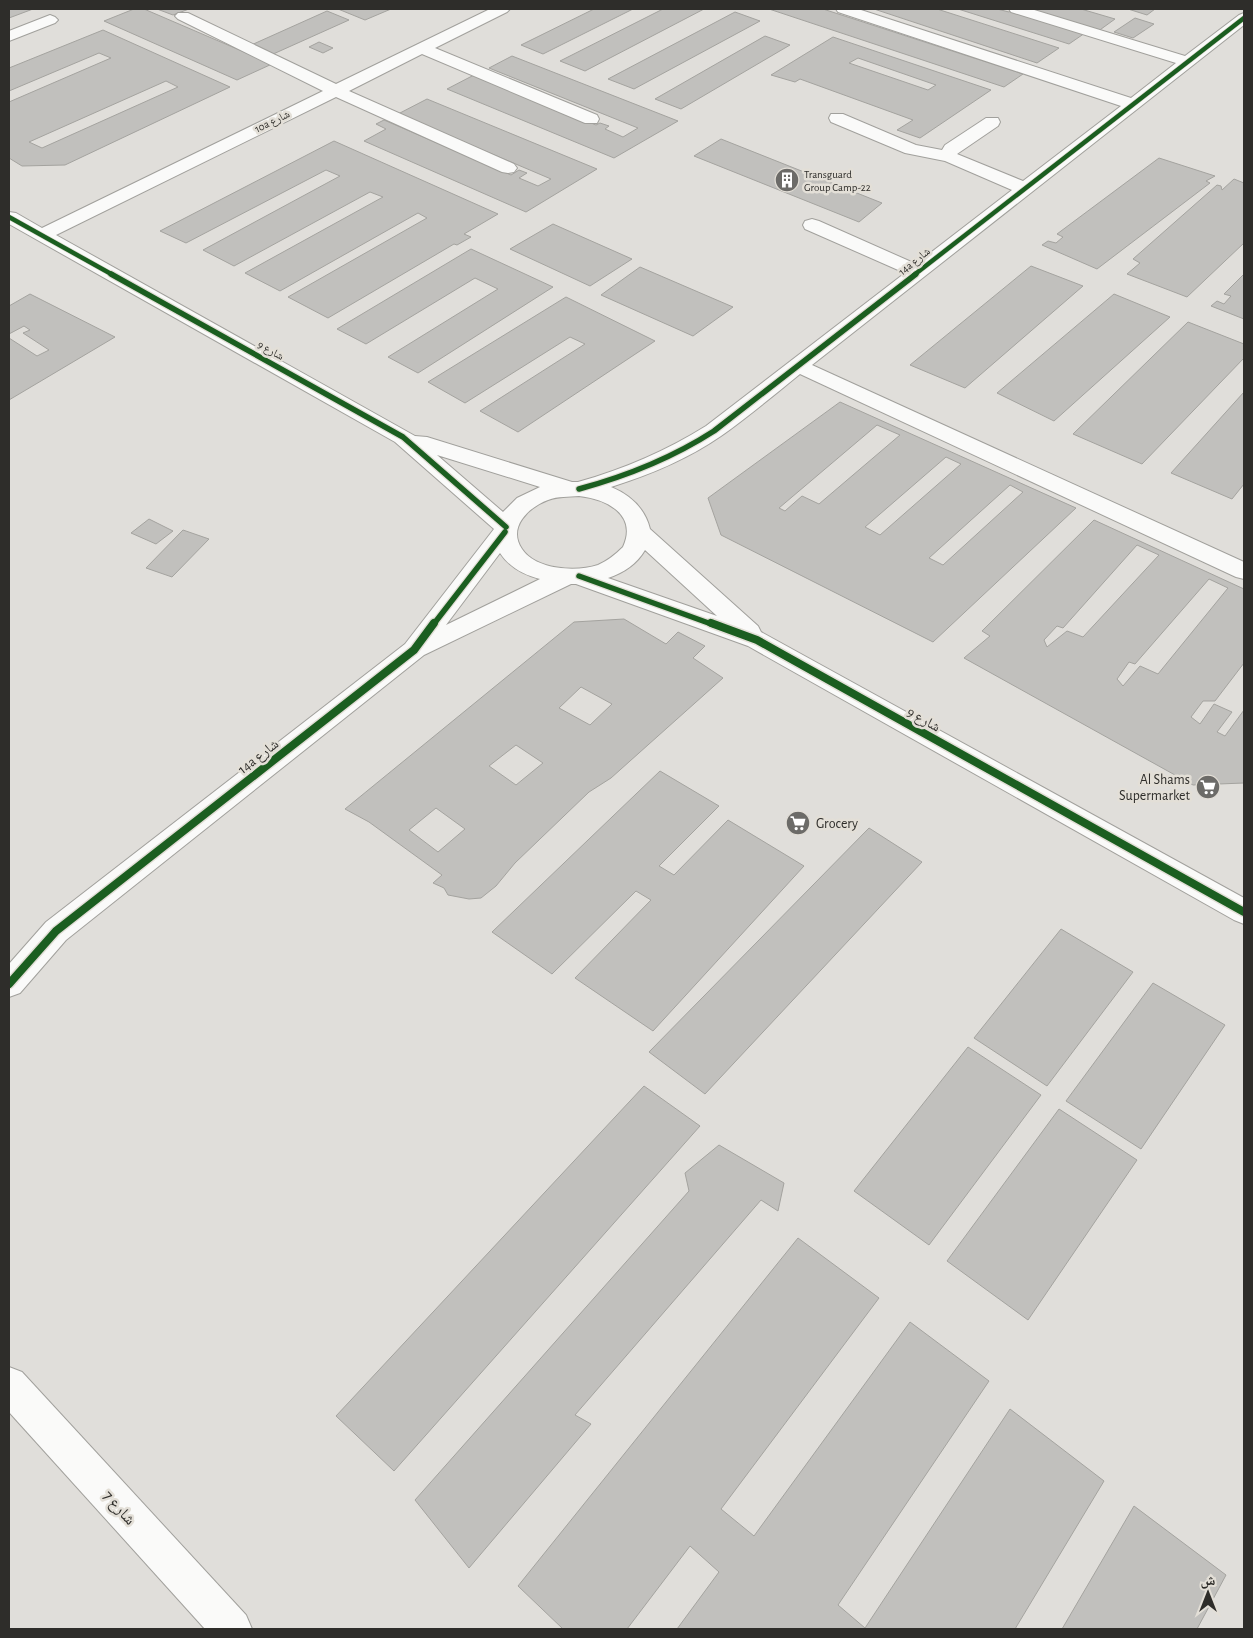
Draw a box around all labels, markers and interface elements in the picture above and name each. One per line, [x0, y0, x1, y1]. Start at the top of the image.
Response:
street label: 10a شارع [253, 108, 292, 135]
building icon: Transguard Group Camp-22 [774, 167, 800, 193]
place label: Transguard Group Camp-22 [804, 169, 871, 193]
street label: 14a شارع [897, 246, 933, 278]
street label: شارع 9 [255, 339, 286, 363]
street label: شارع 9 [904, 705, 942, 736]
street label: 14a شارع [236, 737, 283, 778]
place label: Al Shams Supermarket [1119, 773, 1191, 803]
supermarket icon: Al Shams Supermarket [1195, 774, 1221, 800]
supermarket icon: Grocery [785, 810, 811, 836]
place label: Grocery [816, 817, 858, 831]
street label: شارع 7 [99, 1488, 139, 1529]
north arrow [1183, 1568, 1233, 1618]
text: ش [1201, 1574, 1216, 1589]

